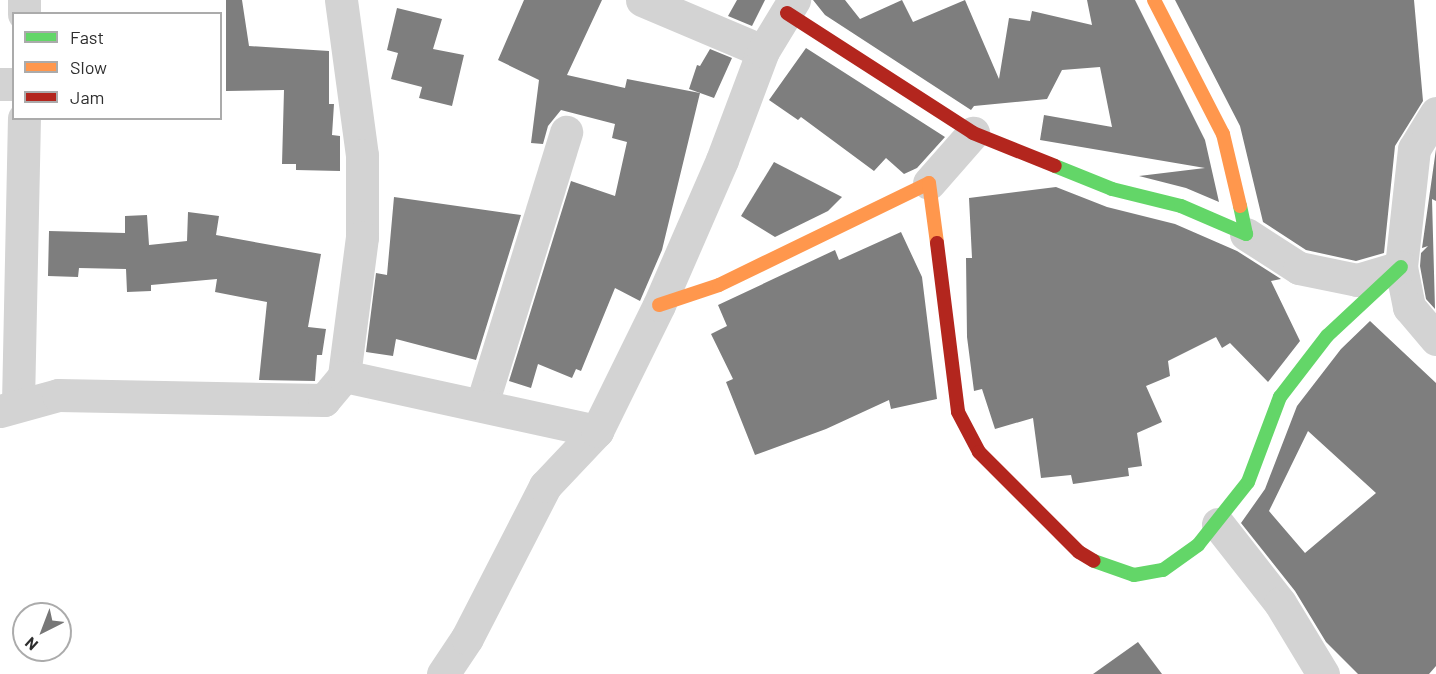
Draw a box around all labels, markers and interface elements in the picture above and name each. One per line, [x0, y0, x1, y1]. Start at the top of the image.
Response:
legend [12, 12, 222, 120]
text: Fast [70, 26, 104, 48]
text: Slow [70, 56, 107, 78]
text: Jam [70, 86, 104, 108]
north arrow [12, 602, 72, 662]
text: N [21, 634, 41, 655]

